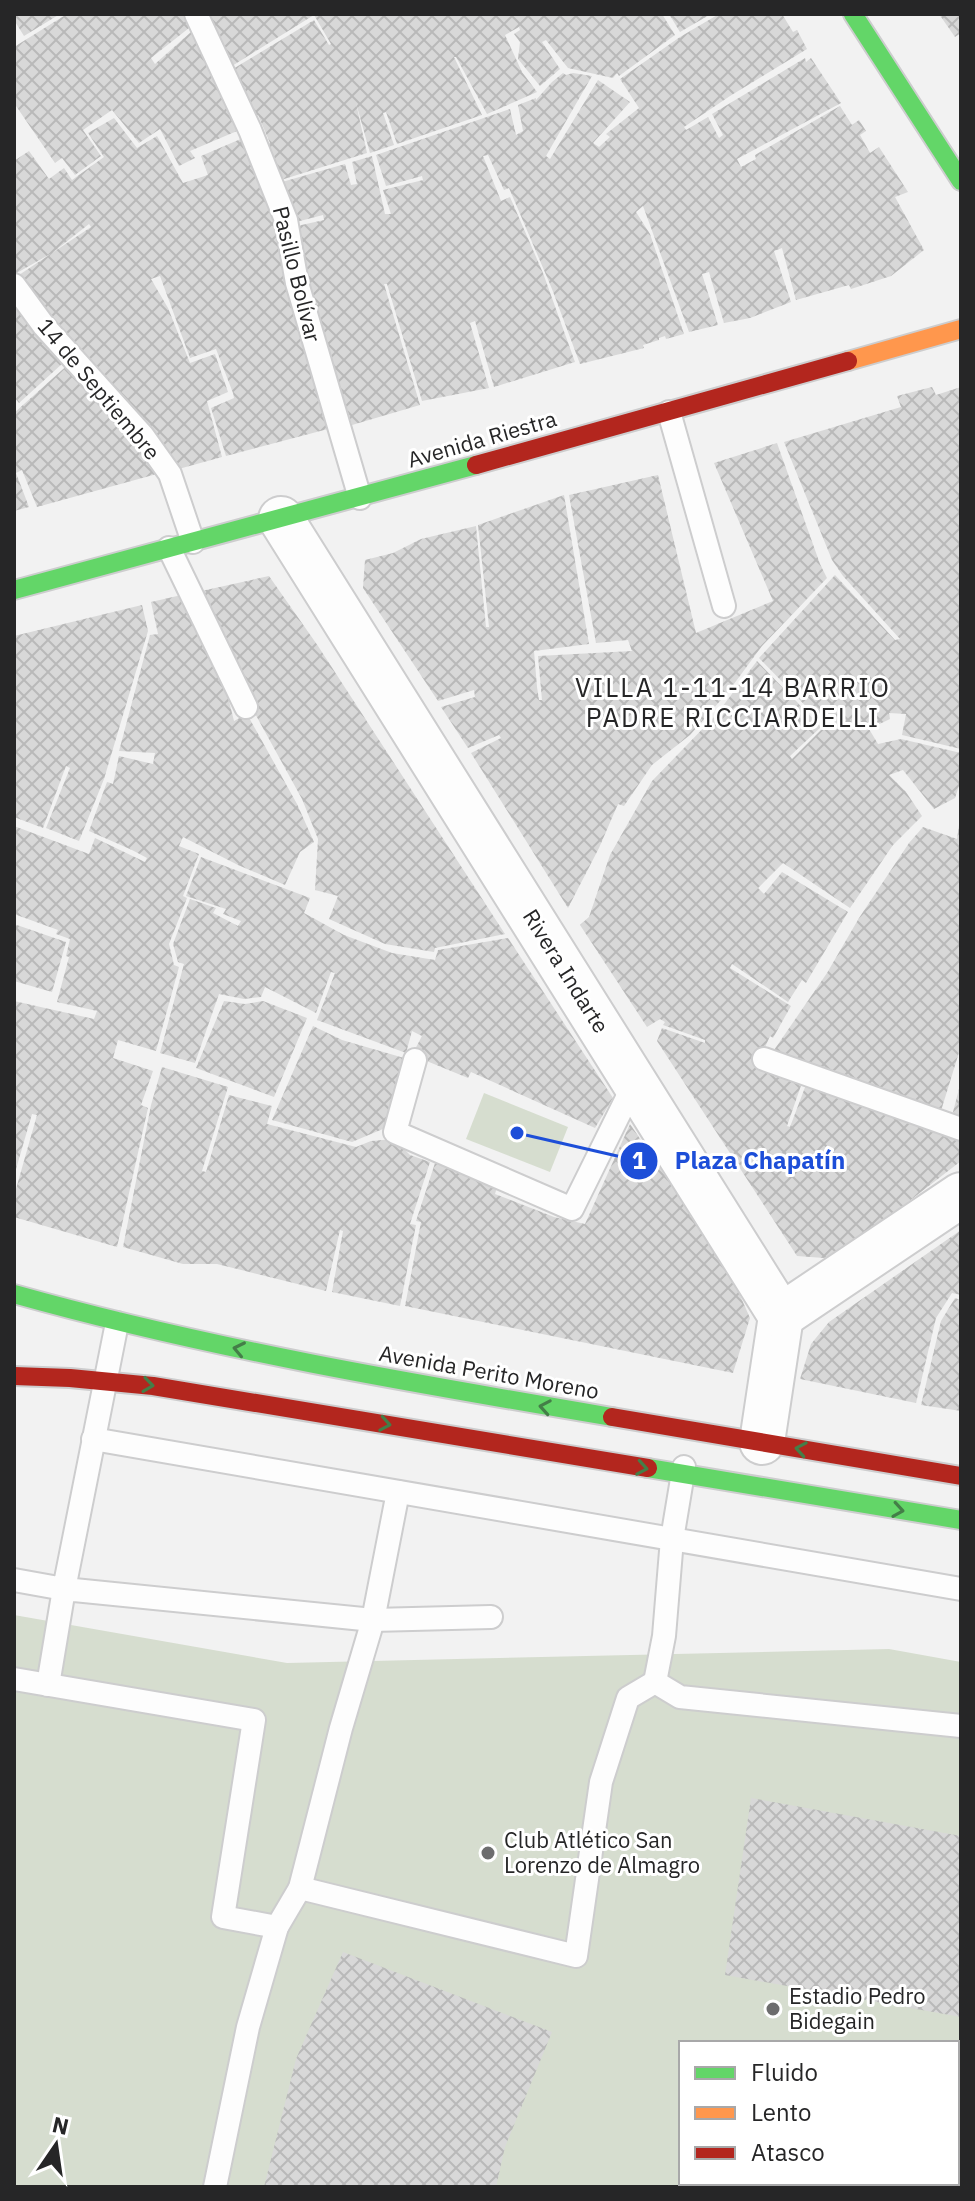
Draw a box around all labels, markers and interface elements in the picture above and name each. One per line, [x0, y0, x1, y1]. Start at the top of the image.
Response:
street label: Pasillo Bolívar [267, 203, 328, 345]
street label: 14 de Septiembre [32, 312, 167, 466]
street label: Avenida Riestra [404, 403, 560, 474]
district label: VILLA 1-11-14 BARRIO PADRE RICCIARDELLI [575, 670, 891, 734]
street label: Rivera Indarte [517, 903, 616, 1038]
callout: Plaza Chapatín [619, 1137, 861, 1185]
text: 1 [632, 1144, 646, 1176]
text: Plaza Chapatín [675, 1144, 845, 1176]
street label: Avenida Perito Moreno [377, 1338, 601, 1405]
one-way arrow [232, 1341, 246, 1358]
one-way arrow [141, 1376, 154, 1393]
one-way arrow [538, 1399, 552, 1416]
one-way arrow [379, 1414, 392, 1431]
one-way arrow [795, 1441, 808, 1458]
one-way arrow [635, 1458, 648, 1475]
one-way arrow [891, 1500, 905, 1517]
place label: Club Atlético San Lorenzo de Almagro [504, 1825, 700, 1879]
marker: Club Atlético San Lorenzo de Almagro [479, 1844, 497, 1862]
place label: Estadio Pedro Bidegain [789, 1981, 926, 2035]
marker: Estadio Pedro Bidegain [764, 2000, 782, 2018]
legend [679, 2041, 959, 2185]
text: Fluido [751, 2056, 818, 2088]
text: Lento [751, 2096, 811, 2128]
north arrow [16, 2105, 96, 2185]
text: N [50, 2109, 72, 2141]
text: Atasco [751, 2136, 825, 2168]

